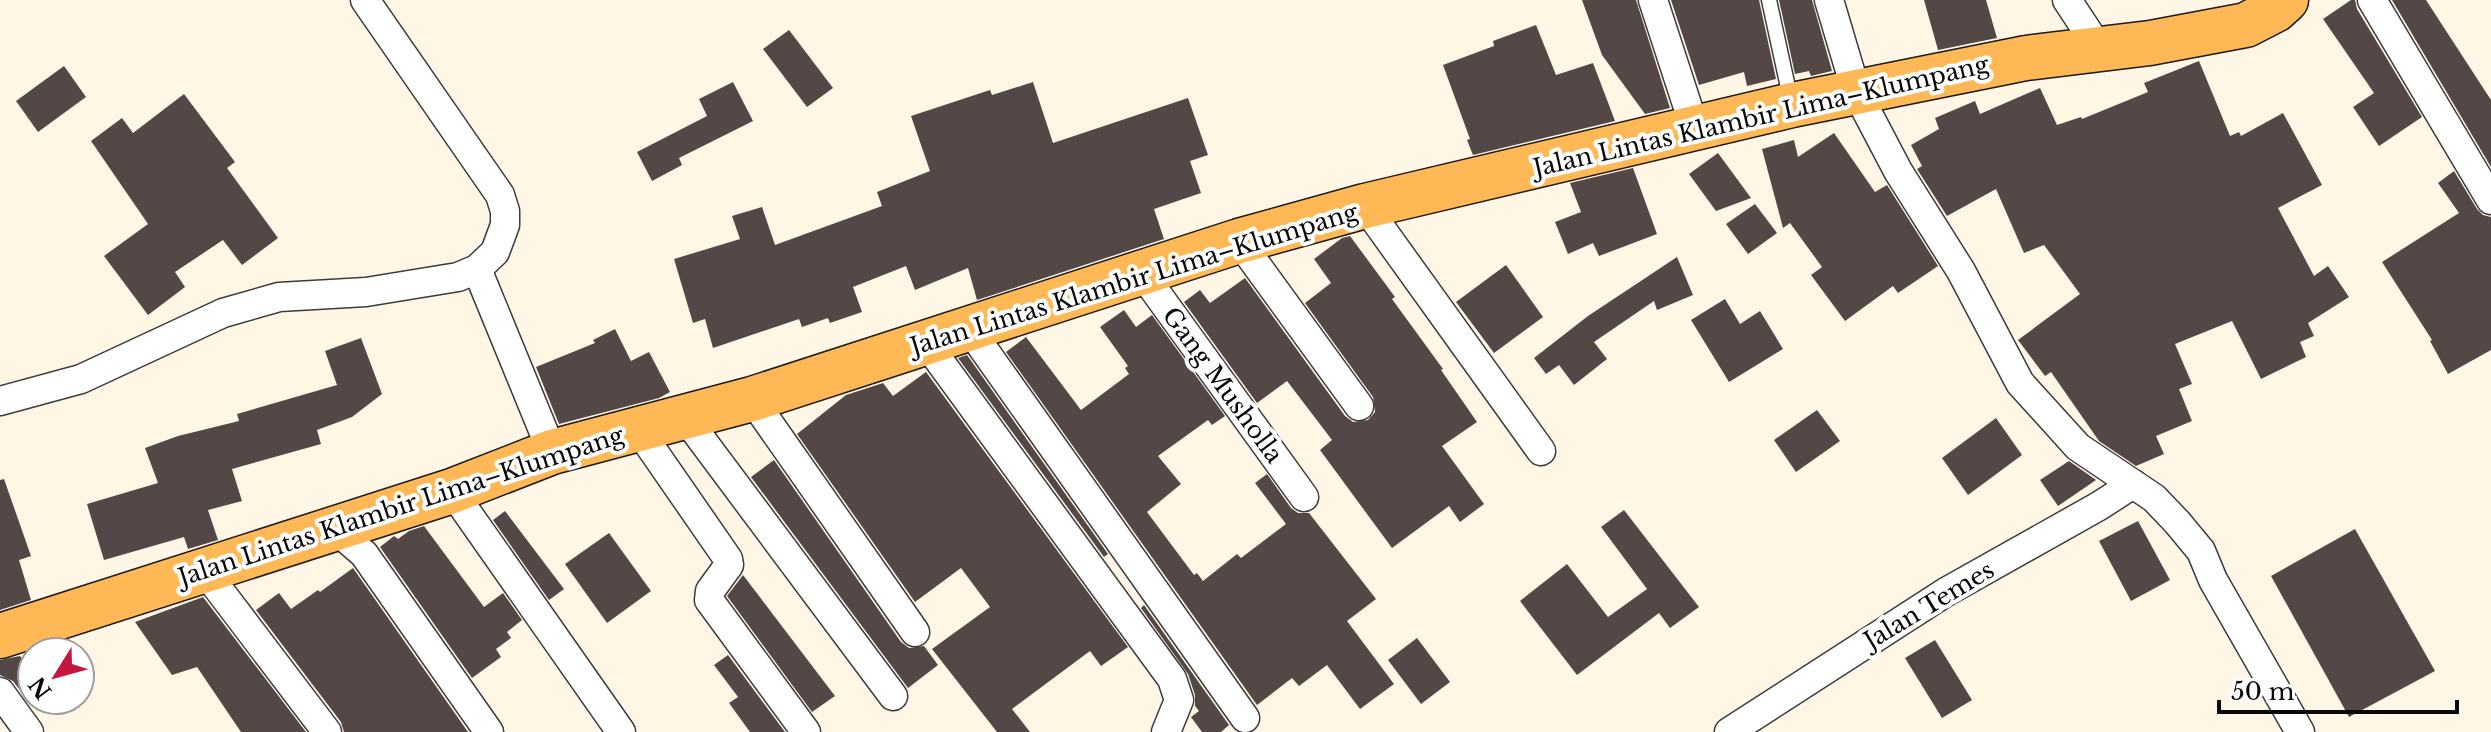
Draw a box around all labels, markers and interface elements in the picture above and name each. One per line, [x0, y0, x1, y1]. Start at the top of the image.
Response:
street label: Jalan Lintas Klambir Lima–Klumpang [1528, 49, 1992, 183]
street label: Jalan Lintas Klambir Lima–Klumpang [904, 197, 1362, 362]
street label: Gang Musholla [1157, 301, 1290, 469]
street label: Jalan Lintas Klambir Lima–Klumpang [172, 420, 628, 593]
street label: Jalan Temes [1856, 555, 1999, 657]
north arrow [16, 636, 96, 716]
scale bar [2219, 664, 2457, 714]
text: N [23, 671, 57, 704]
text: 50 m [2231, 677, 2295, 706]

